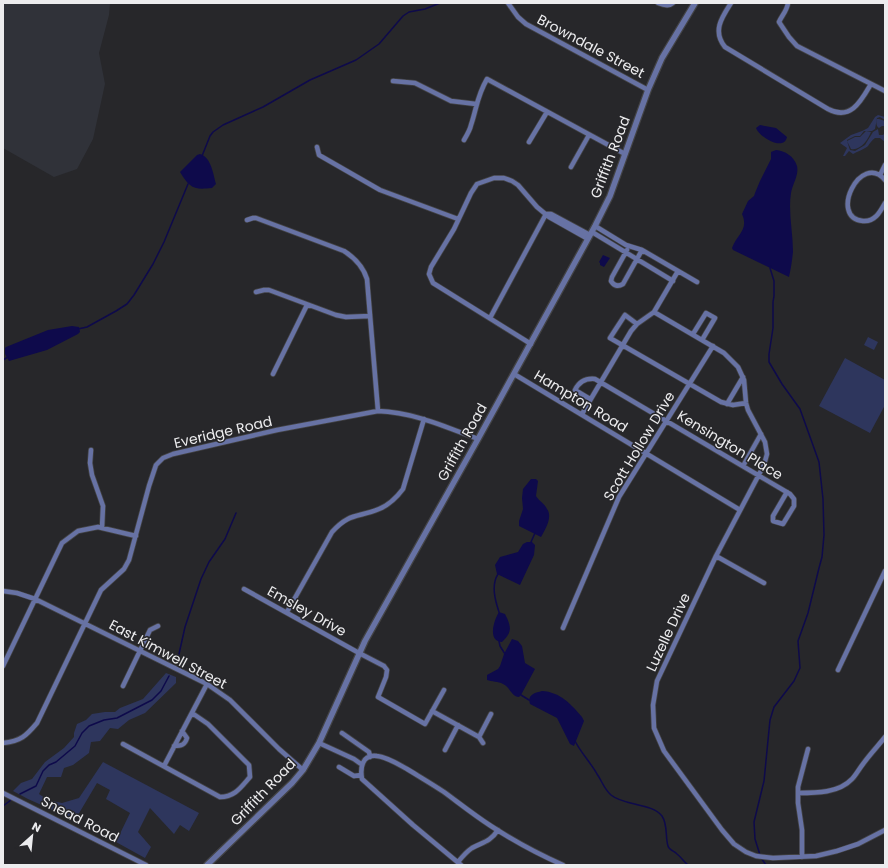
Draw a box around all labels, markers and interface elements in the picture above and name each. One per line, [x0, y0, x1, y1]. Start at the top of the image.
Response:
street label: Browndale Street [534, 9, 648, 83]
street label: Griffith Road [585, 113, 635, 201]
street label: Hampton Road [530, 365, 632, 437]
street label: Scott Hollow Drive [598, 387, 680, 504]
street label: Griffith Road [432, 399, 492, 485]
street label: Kensington Place [673, 405, 787, 485]
street label: Everidge Road [172, 411, 274, 453]
street label: Emsley Drive [264, 581, 350, 641]
street label: Luzelle Drive [641, 589, 695, 675]
street label: East Kimwell Street [106, 614, 230, 694]
street label: Griffith Road [226, 754, 300, 830]
street label: Snead Road [38, 791, 122, 847]
north arrow [12, 816, 52, 856]
text: N [29, 818, 44, 836]

